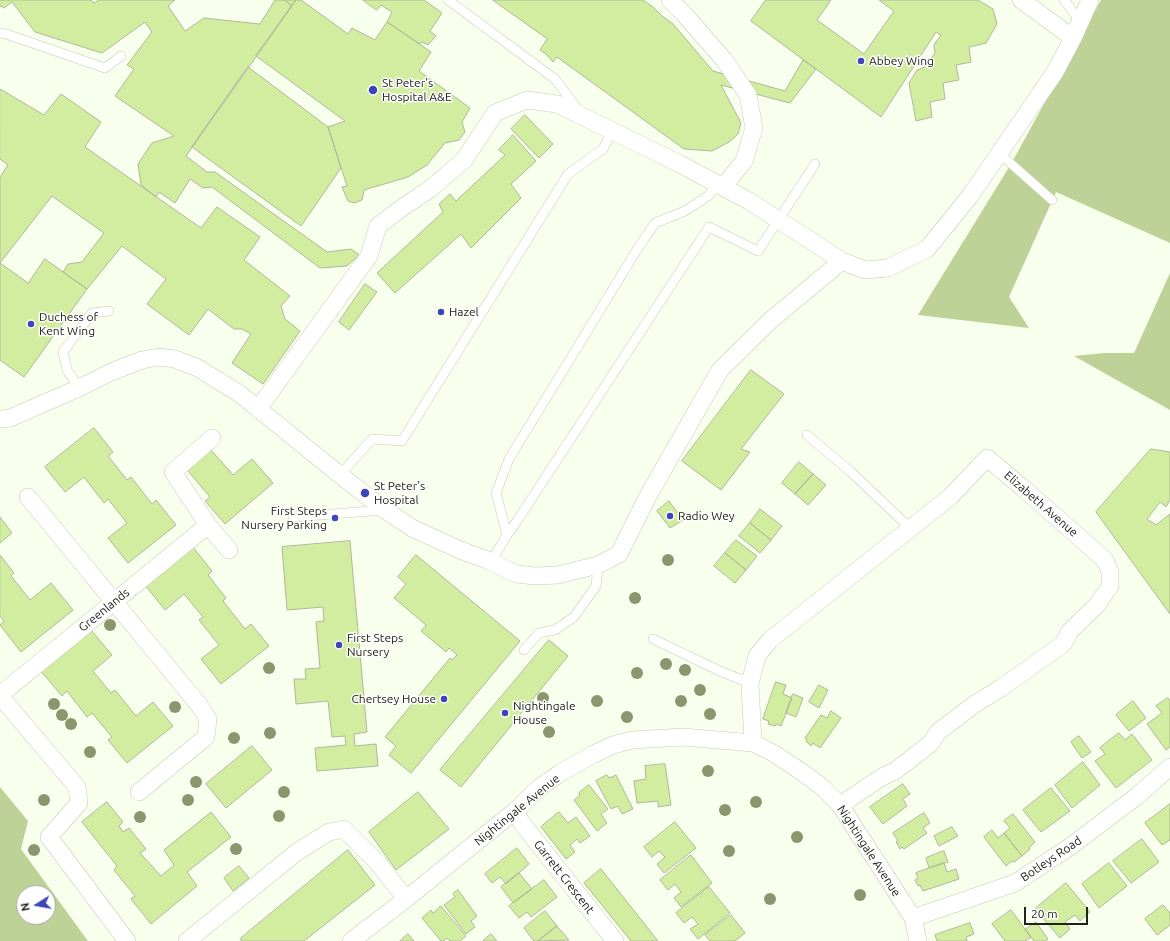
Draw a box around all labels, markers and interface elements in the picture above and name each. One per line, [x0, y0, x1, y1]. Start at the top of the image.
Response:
place label: Abbey Wing [869, 54, 934, 68]
marker: Abbey Wing [856, 56, 866, 66]
place label: St Peter's Hospital A&E [382, 76, 452, 104]
marker: St Peter's Hospital A&E [367, 84, 379, 96]
place label: Hazel [449, 305, 479, 319]
marker: Hazel [436, 307, 446, 317]
place label: Duchess of Kent Wing [39, 310, 98, 338]
marker: Duchess of Kent Wing [26, 319, 36, 329]
street label: Elizabeth Avenue [1001, 468, 1081, 540]
place label: St Peter's Hospital [374, 479, 425, 507]
marker: St Peter's Hospital [359, 487, 371, 499]
place label: First Steps Nursery Parking [241, 504, 327, 532]
place label: Radio Wey [678, 509, 735, 523]
marker: Radio Wey [665, 511, 675, 521]
marker: First Steps Nursery Parking [330, 513, 340, 523]
street label: Greenlands [76, 585, 132, 635]
place label: First Steps Nursery [347, 631, 403, 659]
marker: First Steps Nursery [334, 640, 344, 650]
place label: Chertsey House [351, 692, 436, 706]
marker: Chertsey House [439, 694, 449, 704]
place label: Nightingale House [513, 699, 576, 727]
marker: Nightingale House [500, 708, 510, 718]
street label: Nightingale Avenue [471, 771, 563, 849]
street label: Nightingale Avenue [834, 803, 904, 899]
street label: Botleys Road [1018, 833, 1084, 885]
street label: Garrett Crescent [531, 837, 597, 917]
north arrow [16, 885, 56, 925]
scale bar [1026, 899, 1090, 925]
text: N [19, 902, 32, 912]
text: 20 m [1031, 907, 1058, 920]

